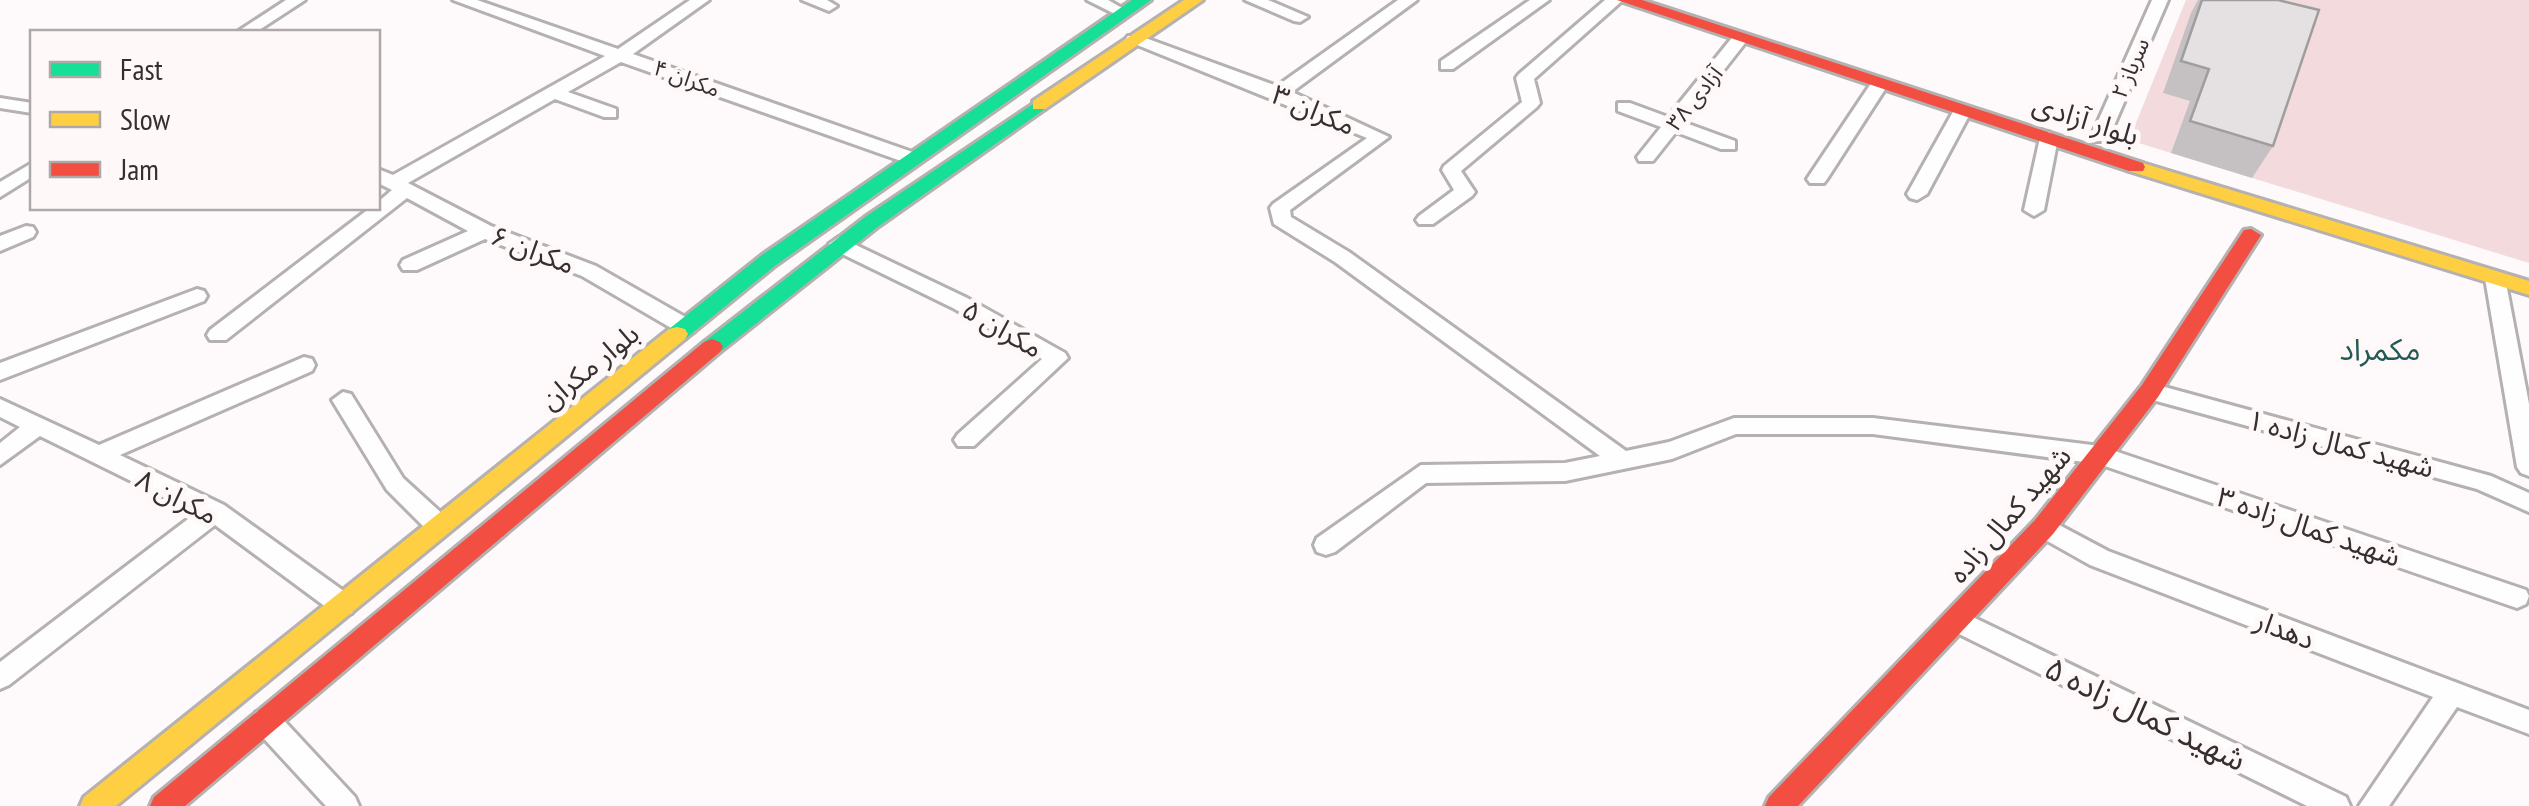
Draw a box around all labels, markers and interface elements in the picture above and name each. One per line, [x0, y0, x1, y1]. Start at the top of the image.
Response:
legend [30, 30, 380, 210]
street label: سرباز ۲ [2105, 34, 2155, 102]
text: Fast [120, 49, 164, 88]
street label: مکران ۴ [650, 53, 724, 103]
street label: آزادی ۳۸ [1660, 59, 1729, 136]
street label: مکران ۳ [1267, 75, 1361, 143]
street label: بلوار آزادی [2028, 84, 2144, 154]
text: Slow [120, 99, 171, 138]
text: Jam [119, 149, 159, 188]
street label: مکران ۶ [486, 216, 580, 282]
street label: مکران ۵ [956, 290, 1050, 366]
street label: بلوار مکران [532, 315, 646, 417]
district label: مکمراد [2340, 329, 2420, 368]
street label: شهید کمال زاده ۱ [2244, 400, 2438, 486]
street label: شهید کمال زاده [1939, 438, 2079, 590]
street label: مکران ۸ [130, 460, 224, 532]
street label: شهید کمال زاده ۳ [2212, 477, 2406, 575]
street label: دهدار [2249, 600, 2320, 657]
street label: شهید کمال زاده ۵ [2038, 646, 2254, 780]

